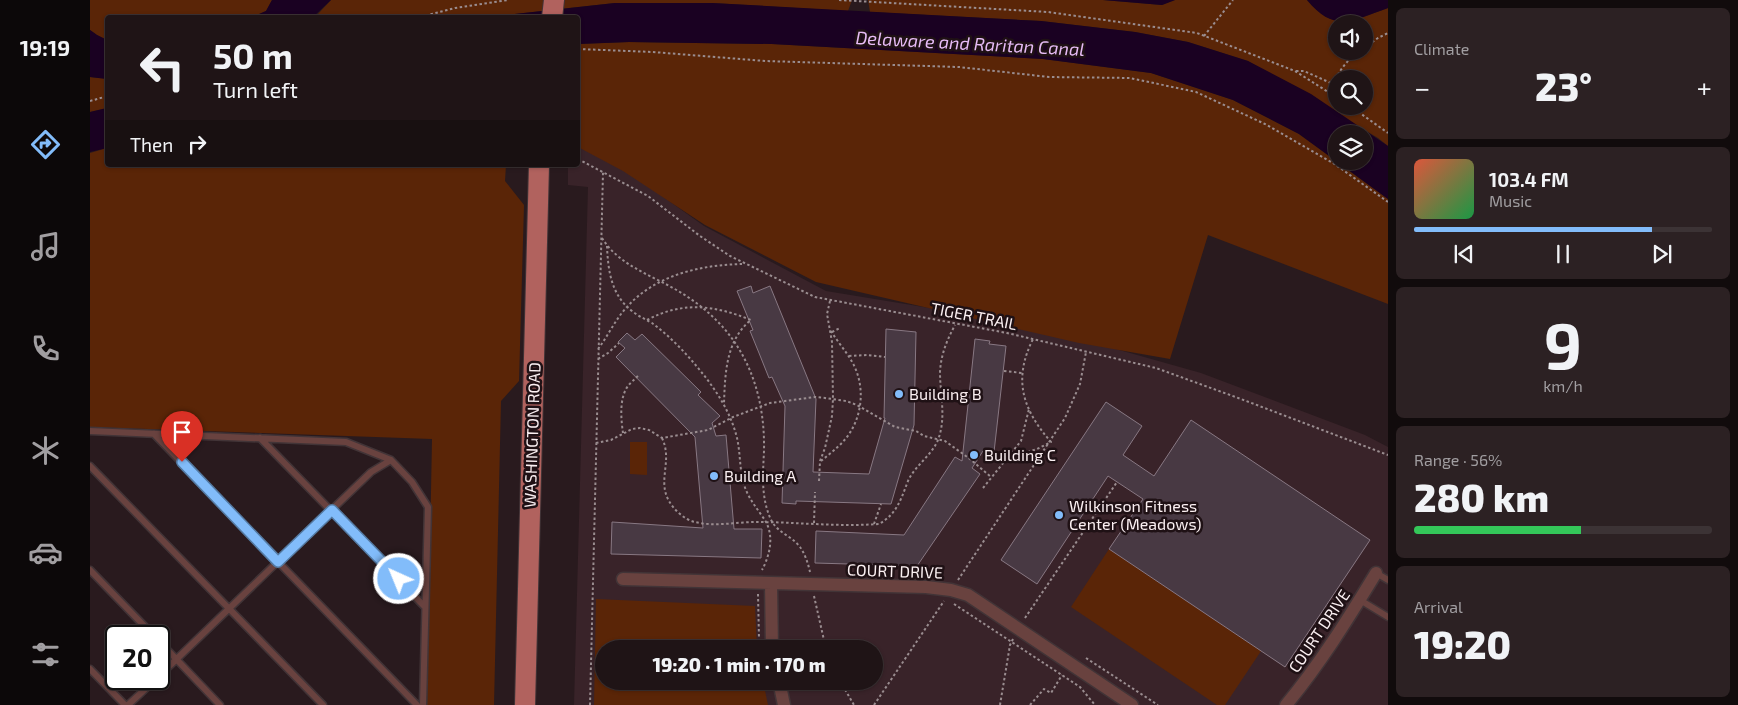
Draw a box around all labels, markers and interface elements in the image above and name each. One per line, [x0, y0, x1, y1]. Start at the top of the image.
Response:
map controls [1328, 15, 1373, 170]
button: sound [1328, 15, 1373, 60]
water label: Delaware and Raritan Canal [855, 26, 1085, 60]
text: 19:19 [20, 34, 70, 60]
text: 50 m [213, 34, 293, 76]
icon: left [130, 35, 195, 100]
text: Climate [1414, 39, 1469, 58]
text: 23° [1535, 63, 1592, 109]
button: search [1328, 70, 1373, 115]
text: − [1414, 70, 1430, 104]
text: + [1697, 70, 1712, 104]
text: Turn left [213, 76, 298, 102]
button: layers [1328, 125, 1373, 170]
icon: directions [28, 127, 63, 162]
icon: right [183, 130, 211, 158]
text: Then [130, 133, 173, 156]
text: 103.4 FM [1489, 168, 1569, 191]
text: Music [1489, 191, 1532, 210]
icon: music [28, 229, 63, 264]
icon: previous [1450, 240, 1478, 268]
icon: pause [1549, 240, 1577, 268]
icon: next [1648, 240, 1676, 268]
street label: TIGER TRAIL [930, 298, 1019, 333]
text: 9 [1544, 304, 1582, 382]
icon: phone [28, 331, 63, 366]
street label: WASHINGTON ROAD [519, 362, 544, 508]
text: km/h [1543, 376, 1583, 395]
place label: Building B [909, 384, 982, 403]
marker: Building B [893, 388, 905, 400]
pin [161, 411, 203, 462]
icon: arrive [168, 418, 196, 446]
icon: climate [28, 433, 63, 468]
place label: Building C [984, 445, 1056, 464]
marker: Building C [968, 449, 980, 461]
text: Range · 56% [1414, 450, 1502, 469]
place label: Building A [724, 466, 796, 485]
marker: Building A [708, 470, 720, 482]
text: 280 km [1414, 474, 1549, 520]
place label: Wilkinson Fitness Center (Meadows) [1069, 496, 1202, 533]
marker: Wilkinson Fitness Center (Meadows) [1053, 509, 1065, 521]
icon: car [28, 535, 63, 570]
position arrow [372, 552, 424, 604]
street label: COURT DRIVE [847, 559, 943, 582]
street label: COURT DRIVE [1284, 586, 1353, 676]
text: Arrival [1414, 597, 1463, 616]
text: 19:20 [1414, 621, 1511, 667]
speed limit sign: 20 [105, 625, 170, 690]
icon: filters [28, 637, 63, 672]
text: 19:20 · 1 min · 170 m [653, 653, 825, 676]

